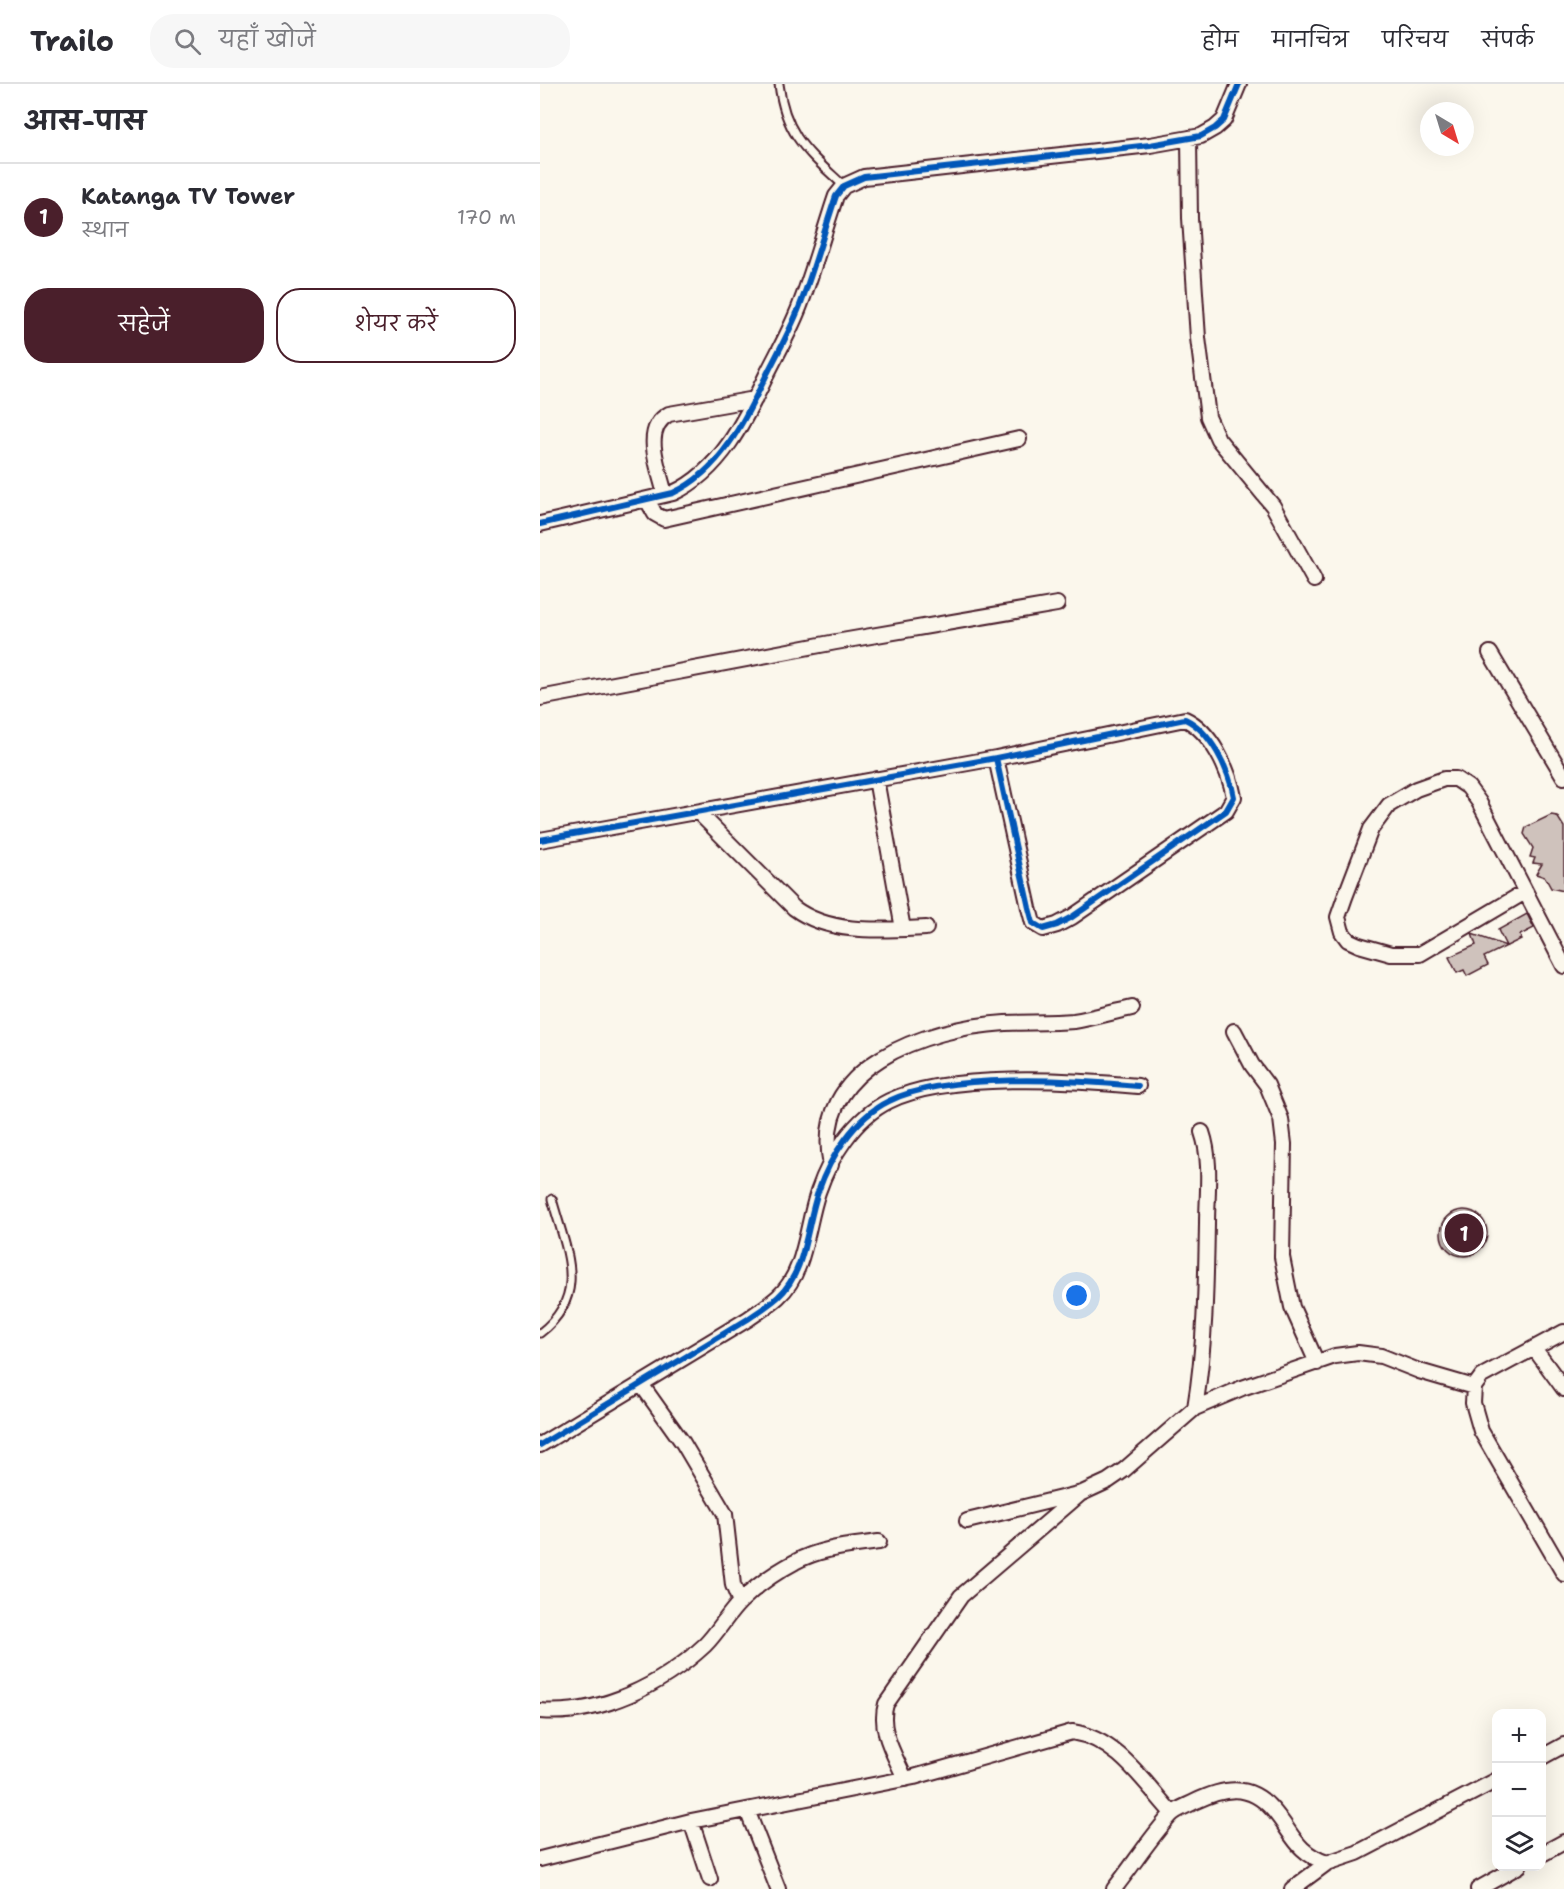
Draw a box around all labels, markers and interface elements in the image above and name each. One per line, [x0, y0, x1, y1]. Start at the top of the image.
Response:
search box [150, 14, 570, 68]
text: Trailo [30, 22, 114, 60]
icon: search [171, 25, 204, 58]
text: यहाँ खोजें [219, 25, 315, 54]
text: होम [1202, 26, 1239, 54]
text: मानचित्र [1272, 26, 1349, 54]
text: परिचय [1382, 26, 1448, 54]
text: संपर्क [1481, 26, 1534, 54]
north arrow [1420, 102, 1474, 156]
text: आस-पास [24, 103, 146, 138]
text: Katanga TV Tower [81, 182, 295, 211]
text: 1 [39, 204, 48, 230]
text: 170 m [457, 204, 516, 230]
text: स्थान [81, 217, 128, 243]
button: सहेजें [24, 288, 264, 363]
button: शेयर करें [276, 288, 516, 363]
pin: 1 [1444, 1210, 1484, 1256]
your location [1062, 1281, 1091, 1310]
map controls [1492, 1709, 1546, 1871]
button: + [1492, 1709, 1546, 1763]
button: − [1492, 1763, 1546, 1817]
button: layers [1492, 1817, 1546, 1871]

